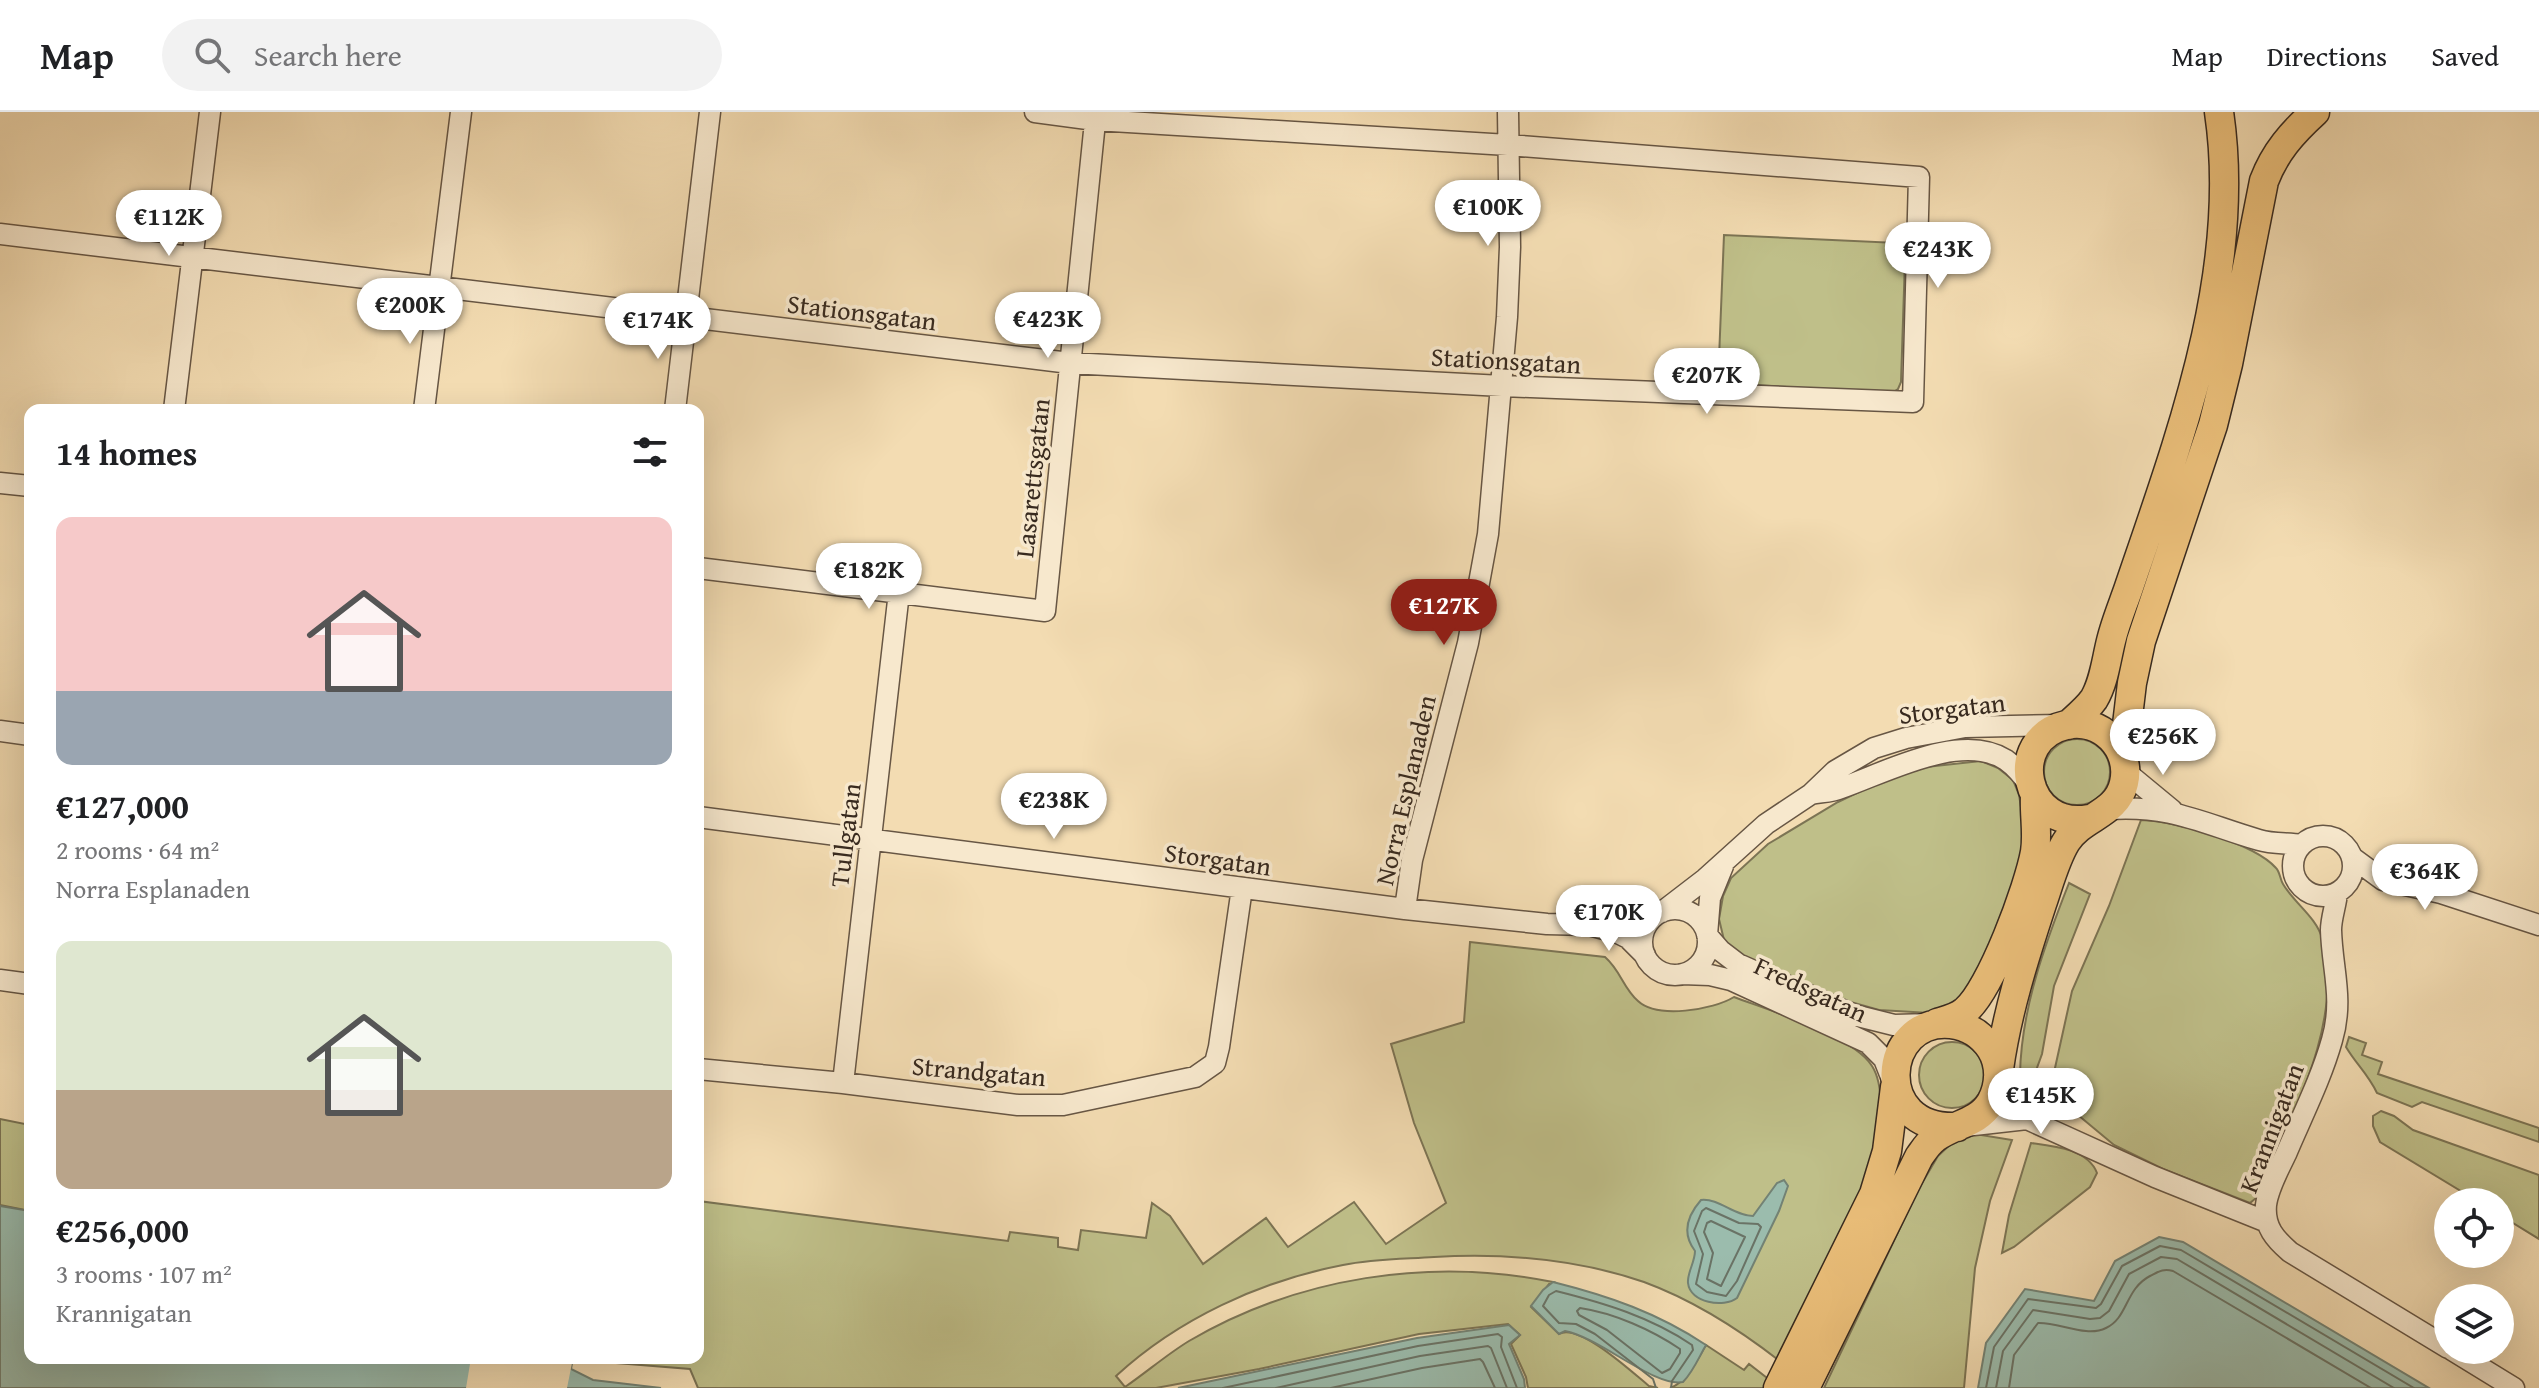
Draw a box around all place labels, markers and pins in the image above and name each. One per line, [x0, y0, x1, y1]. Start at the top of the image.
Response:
pin: €100K [1432, 180, 1544, 248]
pin: €112K [113, 190, 225, 258]
pin: €243K [1882, 222, 1994, 290]
pin: €200K [354, 278, 466, 346]
pin: €423K [992, 292, 1104, 360]
pin: €174K [602, 293, 714, 361]
pin: €207K [1651, 348, 1763, 416]
pin: €182K [813, 543, 925, 611]
pin: €127K [1388, 579, 1500, 647]
pin: €256K [2107, 709, 2219, 777]
pin: €238K [998, 773, 1110, 841]
pin: €364K [2369, 844, 2481, 912]
pin: €170K [1553, 885, 1665, 953]
pin: €145K [1985, 1068, 2097, 1136]

